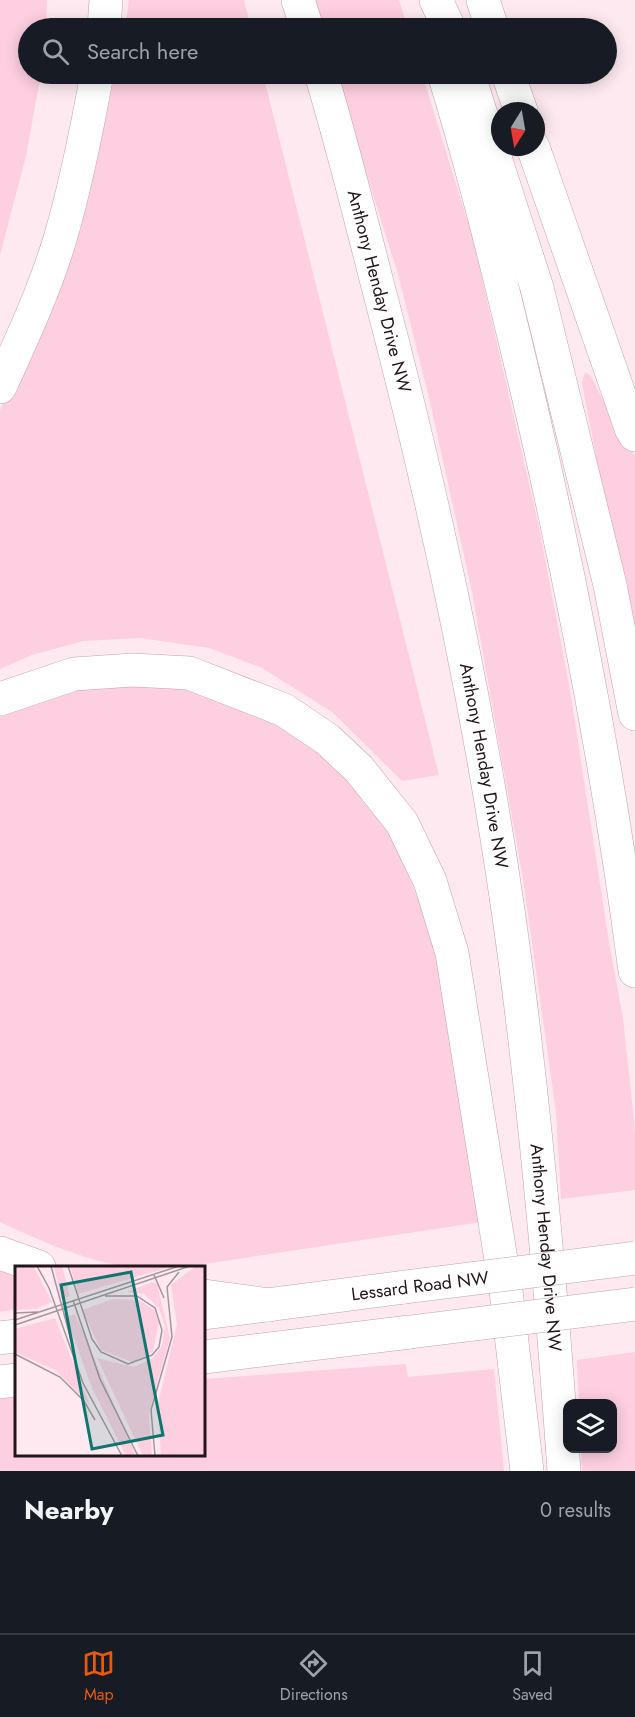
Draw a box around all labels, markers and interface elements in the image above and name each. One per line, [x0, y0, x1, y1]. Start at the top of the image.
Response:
search box [18, 18, 617, 84]
icon: search [39, 35, 72, 68]
text: Search here [87, 35, 198, 67]
north arrow [491, 102, 545, 156]
street label: Anthony Henday Drive NW [341, 187, 418, 396]
street label: Anthony Henday Drive NW [453, 661, 515, 871]
street label: Anthony Henday Drive NW [524, 1142, 568, 1353]
street label: Lessard Road NW [350, 1265, 490, 1307]
inset map [15, 1266, 206, 1456]
map controls [563, 1399, 617, 1453]
button: layers [563, 1399, 617, 1453]
text: Nearby [24, 1491, 113, 1529]
text: 0 results [540, 1496, 611, 1525]
tab: Map [82, 1647, 115, 1706]
tab: Directions [280, 1647, 348, 1706]
tab: Saved [512, 1647, 553, 1706]

